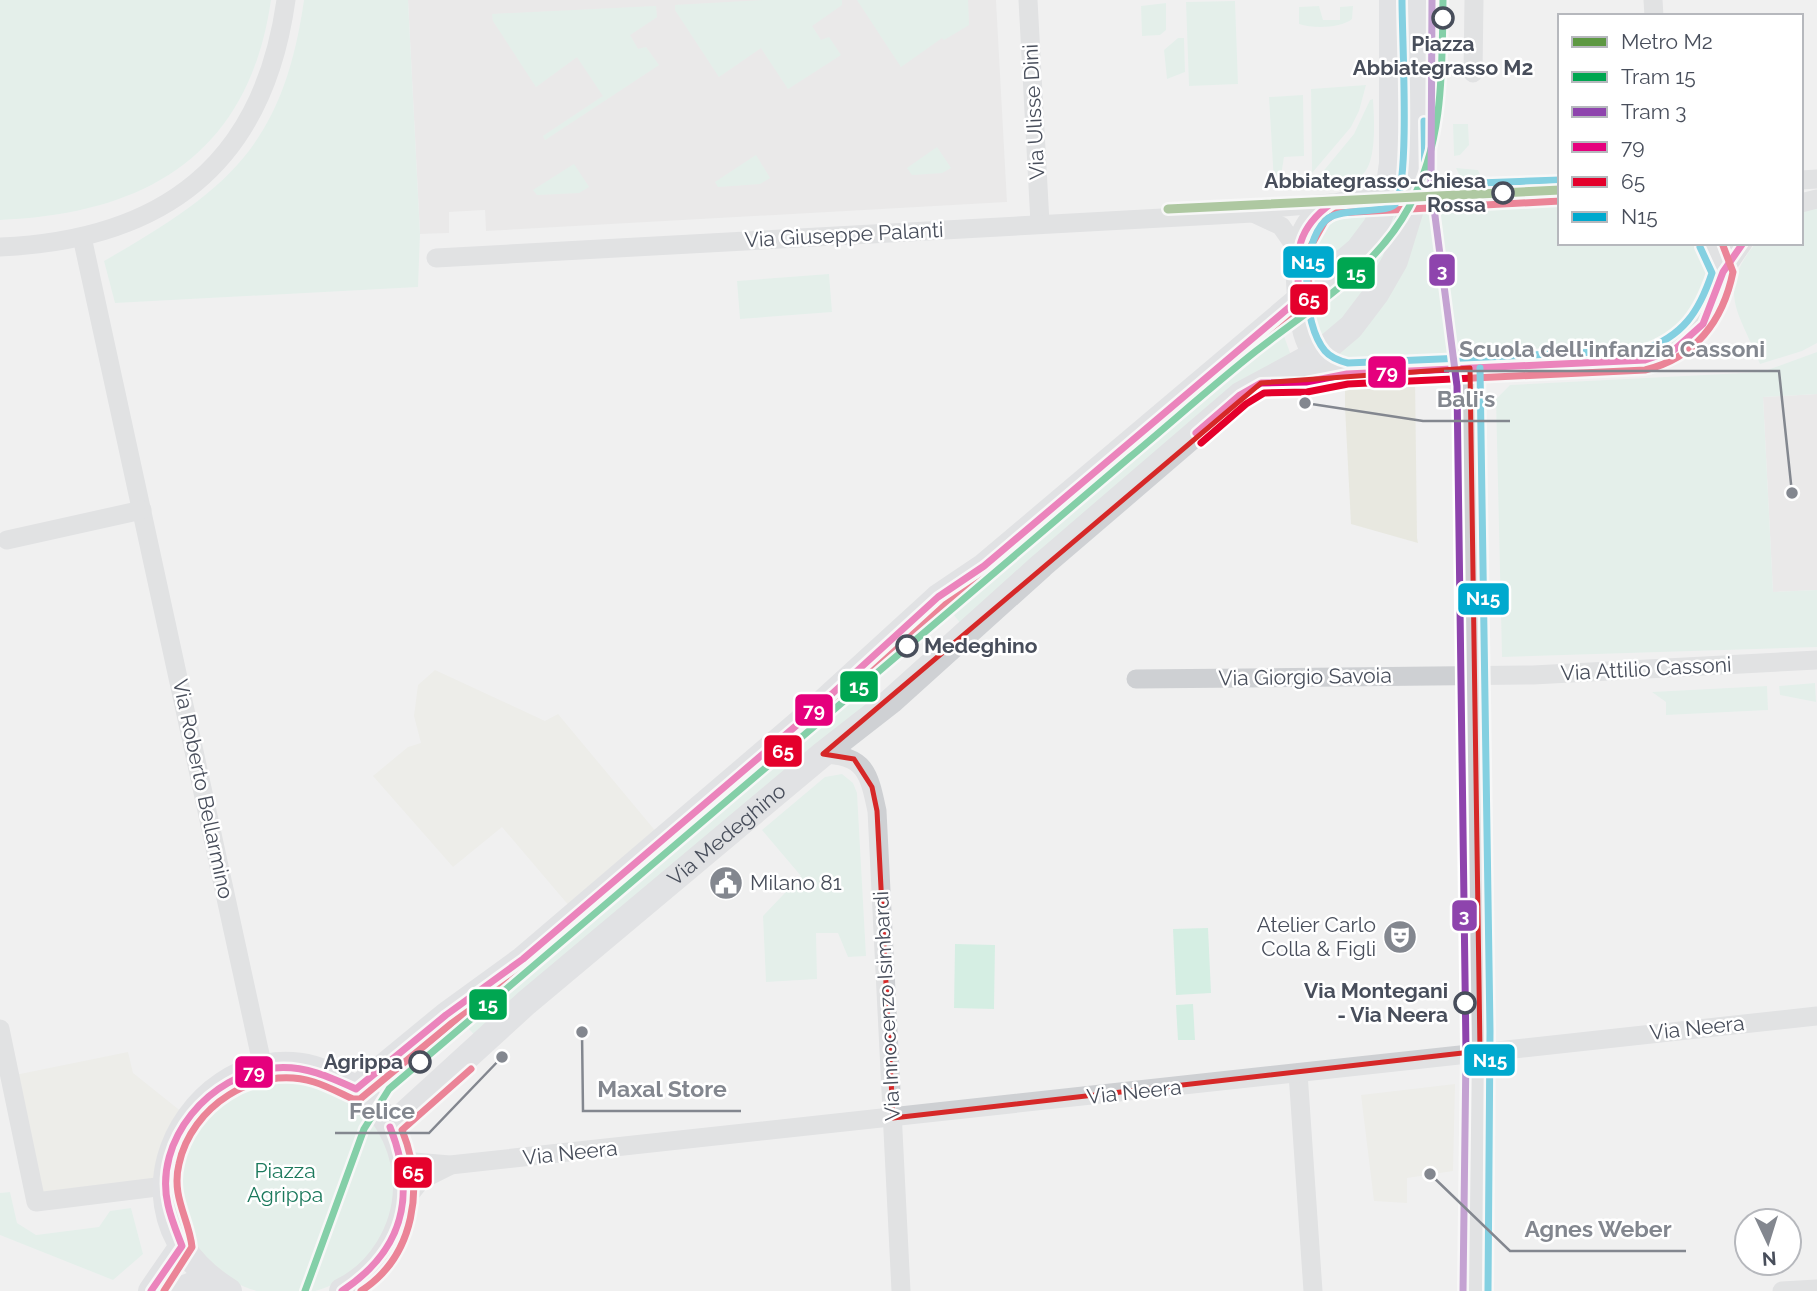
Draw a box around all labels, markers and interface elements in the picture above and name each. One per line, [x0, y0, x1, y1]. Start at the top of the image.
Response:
marker: Piazza Abbiategrasso M2 [1432, 7, 1454, 29]
legend [1558, 14, 1803, 245]
text: Metro M2 [1621, 29, 1713, 54]
place label: Piazza Abbiategrasso M2 [1353, 31, 1533, 80]
street label: Via Ulisse Dini [1017, 43, 1050, 181]
text: Tram 15 [1621, 64, 1696, 89]
text: Tram 3 [1621, 99, 1687, 124]
text: 79 [1621, 134, 1644, 159]
place label: Abbiategrasso-Chiesa Rossa [1264, 168, 1486, 217]
text: 65 [1621, 169, 1645, 194]
marker: Abbiategrasso-Chiesa Rossa [1492, 182, 1514, 204]
text: N15 [1621, 204, 1658, 229]
street label: Via Giuseppe Palanti [744, 217, 944, 252]
line badge: N15 [1282, 245, 1335, 279]
text: N15 [1291, 251, 1325, 273]
line badge: 3 [1428, 253, 1456, 287]
line badge: 15 [1336, 256, 1376, 290]
text: 3 [1437, 259, 1447, 281]
text: 15 [1346, 262, 1366, 284]
line badge: 65 [1289, 283, 1329, 316]
text: 65 [1298, 288, 1320, 310]
callout: Scuola dell'infanzia Cassoni [1444, 327, 1779, 371]
text: Scuola dell'infanzia Cassoni [1459, 335, 1765, 362]
line badge: 79 [1367, 355, 1407, 389]
text: 79 [1376, 361, 1398, 383]
callout: Bali's [1423, 377, 1510, 421]
text: Bali's [1437, 385, 1495, 412]
line badge: N15 [1457, 582, 1510, 616]
text: N15 [1466, 587, 1500, 609]
place label: Medeghino [924, 633, 1038, 658]
marker: Medeghino [896, 635, 918, 657]
street label: Via Attilio Cassoni [1560, 652, 1732, 685]
street label: Via Giorgio Savoia [1218, 662, 1392, 691]
line badge: 15 [839, 670, 879, 703]
text: 15 [849, 675, 869, 697]
street label: Via Roberto Bellarmino [168, 677, 239, 901]
line badge: 79 [794, 693, 834, 727]
text: 79 [803, 699, 825, 721]
line badge: 65 [763, 734, 803, 768]
text: 65 [772, 740, 794, 762]
street label: Via Medeghino [662, 778, 790, 891]
public building icon: Milano 81 [707, 864, 745, 902]
place label: Milano 81 [750, 870, 842, 895]
street label: Via Innocenzo Isimbardi [868, 891, 905, 1122]
line badge: 3 [1451, 899, 1478, 932]
text: 3 [1459, 904, 1469, 926]
place label: Atelier Carlo Colla & Figli [1257, 912, 1376, 961]
theatre icon: Atelier Carlo Colla & Figli [1381, 918, 1419, 956]
place label: Via Montegani - Via Neera [1304, 978, 1448, 1027]
line badge: 15 [468, 988, 508, 1021]
marker: Via Montegani - Via Neera [1454, 992, 1476, 1014]
text: 15 [478, 993, 498, 1015]
street label: Via Neera [1648, 1010, 1746, 1045]
line badge: N15 [1463, 1043, 1516, 1077]
place label: Agrippa [324, 1049, 403, 1074]
text: N15 [1473, 1049, 1507, 1071]
marker: Agrippa [409, 1051, 431, 1073]
line badge: 79 [234, 1055, 274, 1089]
text: 79 [243, 1061, 265, 1083]
callout: Maxal Store [583, 1067, 741, 1111]
street label: Via Neera [1085, 1074, 1183, 1109]
text: Maxal Store [597, 1075, 727, 1102]
callout: Felice [335, 1089, 429, 1133]
text: Felice [349, 1097, 415, 1124]
street label: Via Neera [521, 1135, 619, 1170]
line badge: 65 [393, 1156, 433, 1189]
park label: Piazza Agrippa [247, 1158, 323, 1207]
text: 65 [402, 1161, 424, 1183]
callout: Agnes Weber [1510, 1207, 1686, 1251]
north arrow [1733, 1207, 1803, 1277]
text: Agnes Weber [1524, 1215, 1672, 1242]
text: N [1761, 1247, 1777, 1270]

